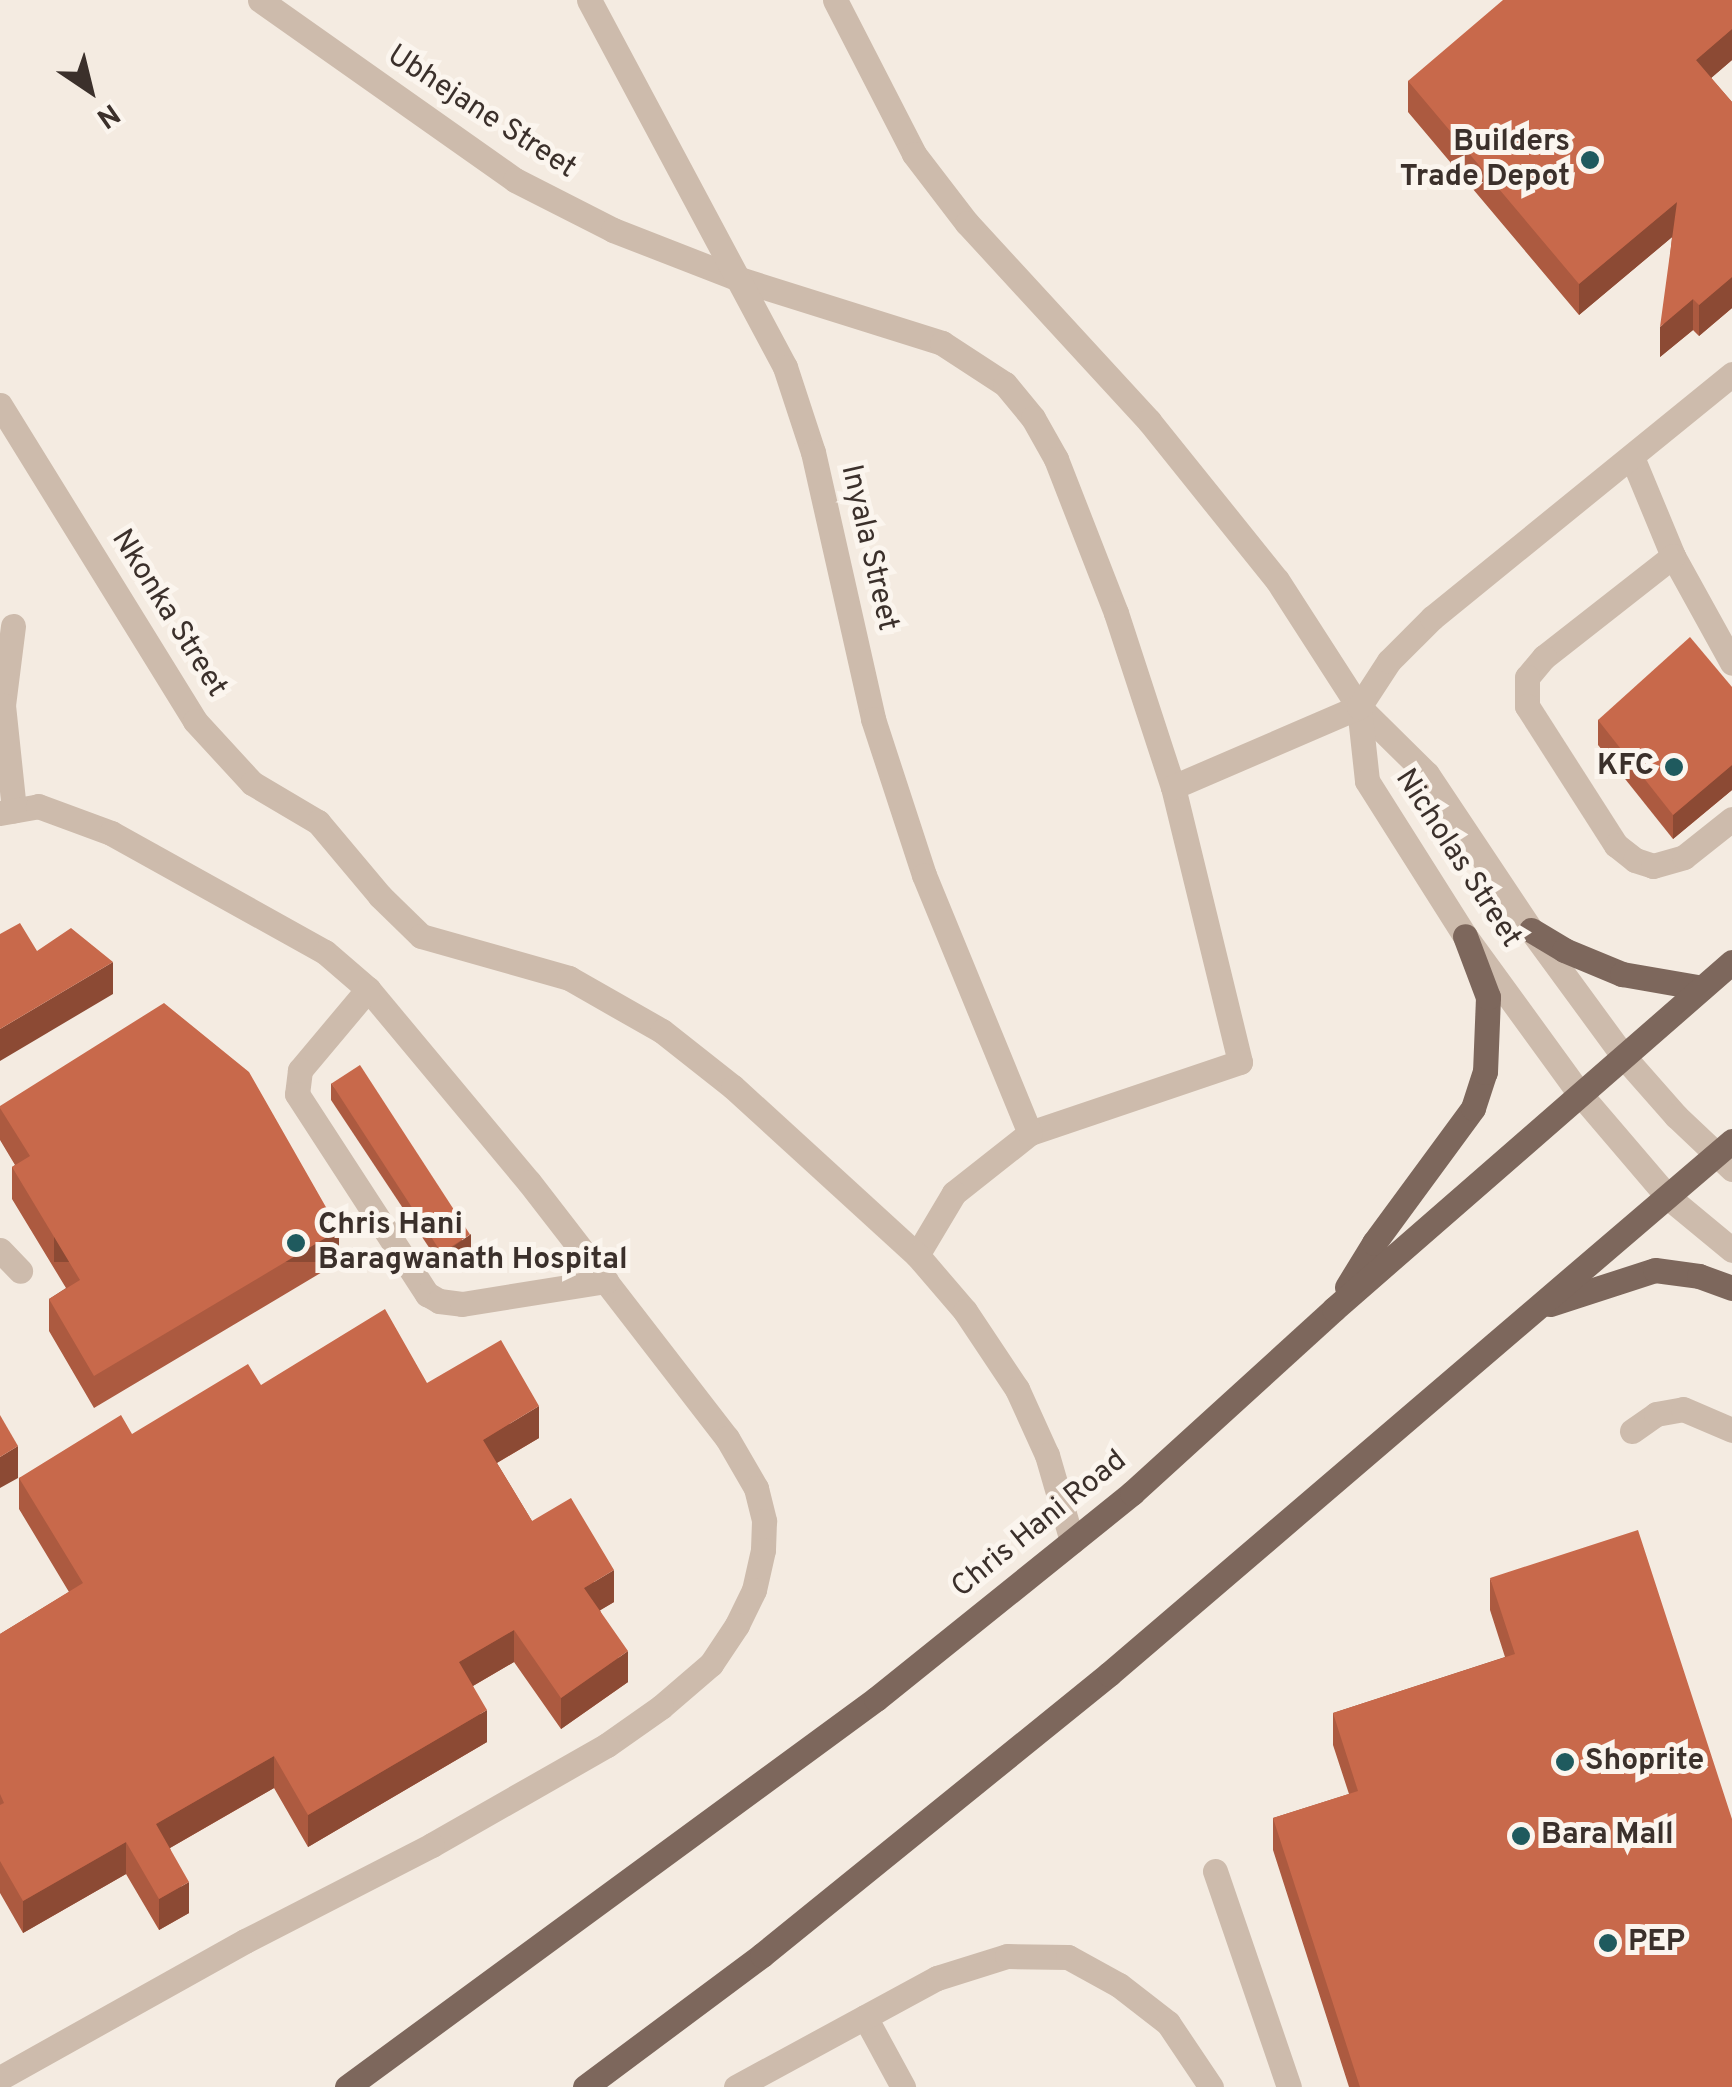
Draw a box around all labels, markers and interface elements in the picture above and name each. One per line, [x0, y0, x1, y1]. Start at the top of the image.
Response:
street label: Ubhejane Street [380, 39, 582, 187]
north arrow [40, 40, 140, 140]
text: N [89, 94, 126, 135]
place label: Builders Trade Depot [1400, 125, 1570, 196]
marker: Builders Trade Depot [1579, 149, 1601, 171]
street label: Inyala Street [831, 461, 905, 635]
street label: Nkonka Street [102, 524, 234, 704]
place label: KFC [1597, 749, 1654, 785]
marker: KFC [1663, 756, 1685, 778]
street label: Nicholas Street [1386, 763, 1528, 955]
place label: Chris Hani Baragwanath Hospital [318, 1208, 628, 1278]
marker: Chris Hani Baragwanath Hospital [283, 1230, 309, 1256]
street label: Chris Hani Road [945, 1444, 1135, 1606]
place label: Shoprite [1585, 1744, 1704, 1780]
marker: Shoprite [1554, 1751, 1576, 1773]
place label: Bara Mall [1541, 1818, 1674, 1854]
marker: Bara Mall [1510, 1825, 1532, 1847]
place label: PEP [1628, 1925, 1685, 1961]
marker: PEP [1597, 1932, 1619, 1954]

